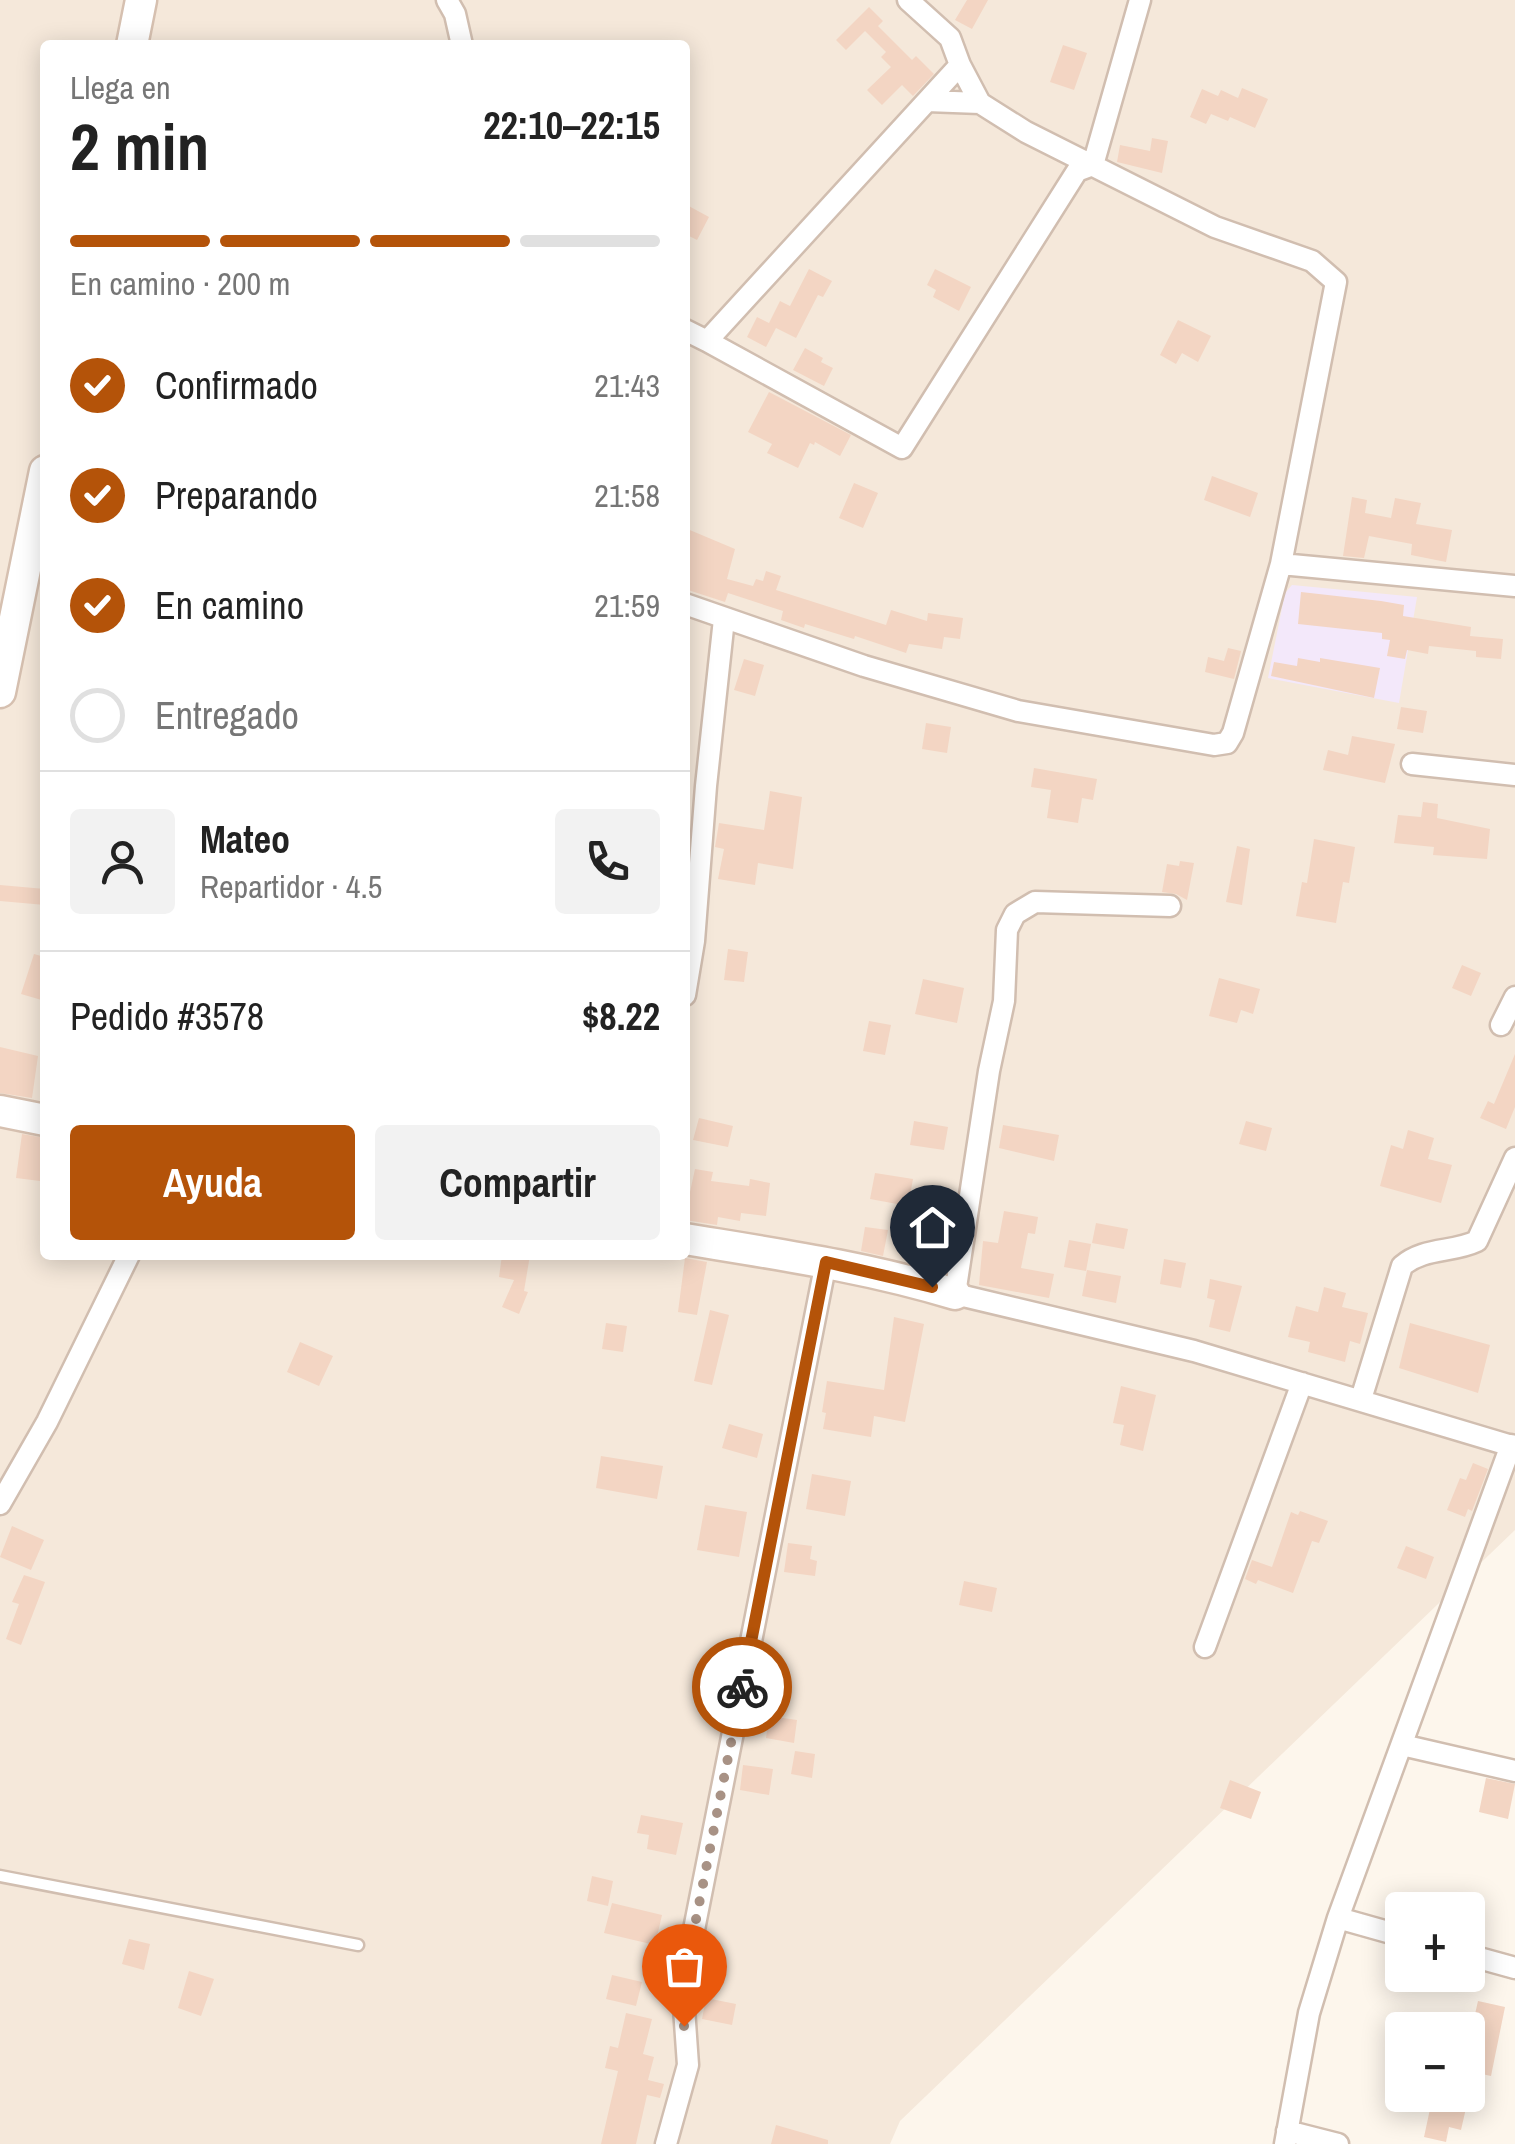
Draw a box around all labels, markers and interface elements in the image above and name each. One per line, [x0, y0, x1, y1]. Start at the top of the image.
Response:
text: Llega en [70, 66, 171, 109]
text: 22:10–22:15 [483, 100, 660, 151]
text: 2 min [70, 103, 209, 190]
text: En camino · 200 m [70, 262, 290, 305]
icon: check [70, 358, 125, 413]
text: Confirmado [155, 360, 318, 411]
text: 21:43 [594, 364, 660, 407]
icon: check [70, 468, 125, 523]
text: Preparando [155, 470, 318, 521]
text: 21:58 [594, 474, 660, 517]
icon: check [70, 578, 125, 633]
text: En camino [155, 580, 304, 631]
text: 21:59 [594, 584, 660, 627]
text: Entregado [155, 690, 299, 741]
button: person [70, 809, 175, 914]
button: phone [555, 809, 660, 914]
text: Mateo [200, 814, 290, 865]
text: Repartidor · 4.5 [200, 865, 382, 908]
text: Pedido #3578 [70, 991, 264, 1042]
text: $8.22 [582, 991, 660, 1042]
button: Ayuda [70, 1125, 355, 1240]
button: Compartir [375, 1125, 660, 1240]
pin [890, 1185, 975, 1288]
icon: home [905, 1200, 960, 1255]
courier [692, 1637, 792, 1737]
icon: bike [715, 1660, 770, 1715]
map controls [1385, 1892, 1485, 2112]
button: + [1385, 1892, 1485, 1992]
pin [642, 1924, 727, 2027]
icon: bag [657, 1939, 712, 1994]
button: − [1385, 2012, 1485, 2112]

